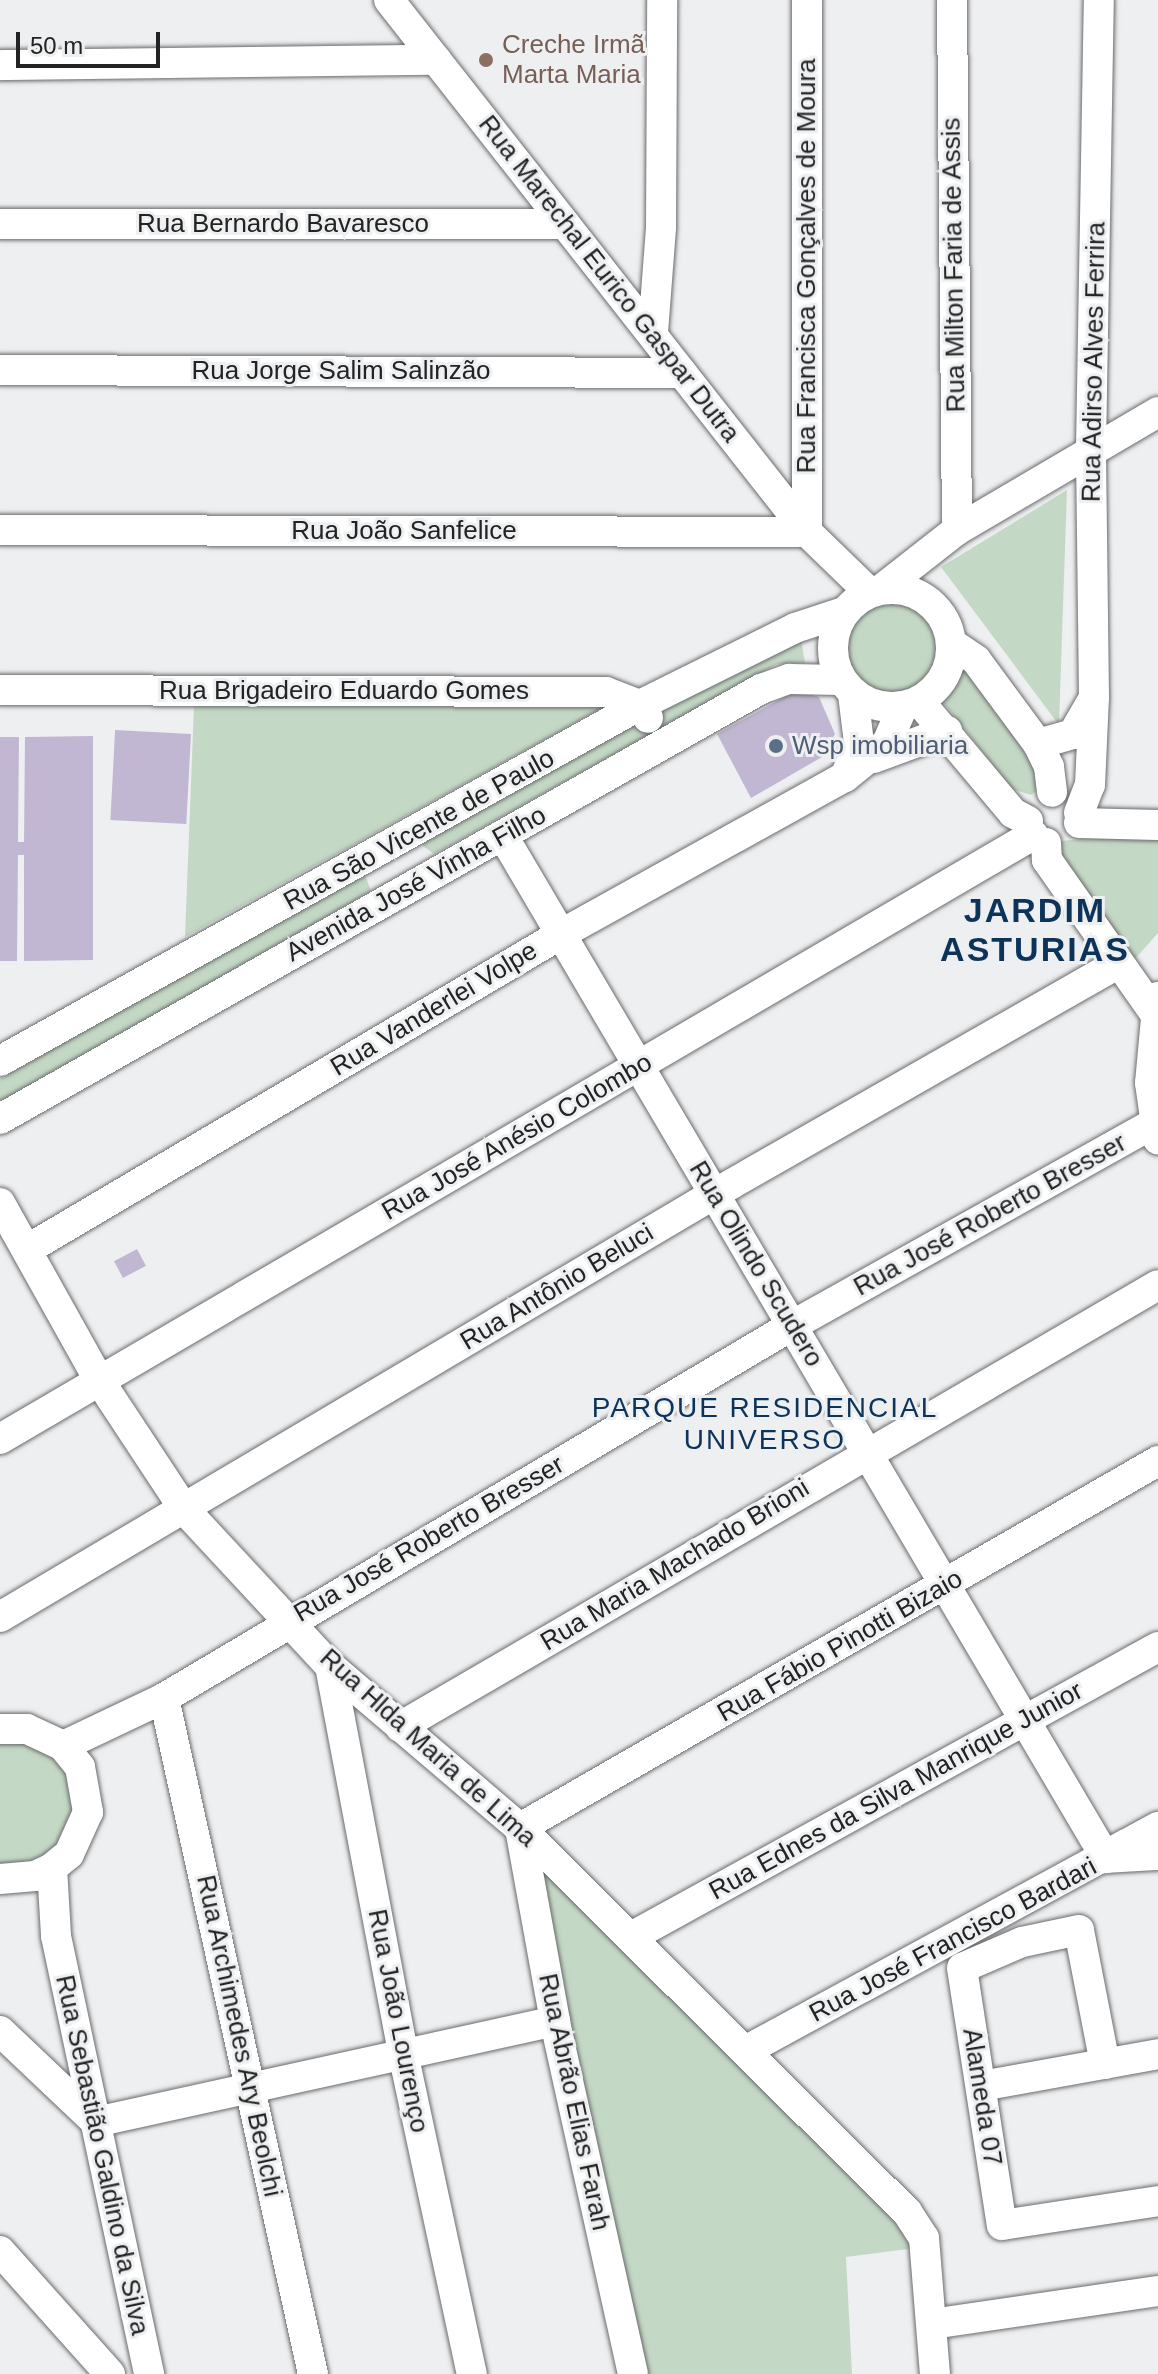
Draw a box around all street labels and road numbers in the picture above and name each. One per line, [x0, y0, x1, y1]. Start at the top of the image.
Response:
street label: Rua Francisca Gonçalves de Moura [791, 59, 823, 473]
street label: Rua Marechal Eurico Gaspar Dutra [472, 109, 746, 449]
street label: Rua Milton Faria de Assis [936, 117, 972, 413]
street label: Rua Bernardo Bavaresco [137, 208, 429, 240]
street label: Rua Adirso Alves Ferrira [1076, 220, 1112, 504]
street label: Rua Jorge Salim Salinzão [191, 355, 491, 387]
street label: Rua João Sanfelice [291, 515, 517, 547]
street label: Rua Brigadeiro Eduardo Gomes [159, 675, 529, 707]
street label: Rua São Vicente de Paulo [278, 743, 560, 917]
street label: Avenida José Vinha Filho [281, 799, 551, 969]
street label: Rua Vanderlei Volpe [325, 935, 543, 1083]
street label: Rua José Anésio Colombo [376, 1047, 658, 1227]
street label: Rua José Roberto Bresser [848, 1127, 1132, 1303]
street label: Rua Olindo Scudero [682, 1156, 830, 1372]
street label: Rua Antônio Beluci [454, 1217, 660, 1357]
street label: Rua José Roberto Bresser [289, 1449, 569, 1629]
street label: Rua Maria Machado Brioni [535, 1472, 815, 1658]
street label: Rua Fábio Pinotti Bizaio [712, 1563, 968, 1729]
street label: Rua Hlda Maria de Lima [313, 1643, 543, 1853]
street label: Rua Ednes da Silva Manrique Junior [704, 1675, 1088, 1907]
street label: Rua José Francisco Bardari [804, 1851, 1102, 2029]
street label: Rua Archimedes Ary Beolchi [189, 1871, 289, 2201]
street label: Rua João Lourenço [361, 1907, 435, 2135]
street label: Rua Abrão Elias Farah [531, 1970, 617, 2234]
street label: Rua Sebastião Galdino da Silva [49, 1972, 155, 2338]
street label: Alameda 07 [956, 2026, 1008, 2168]

